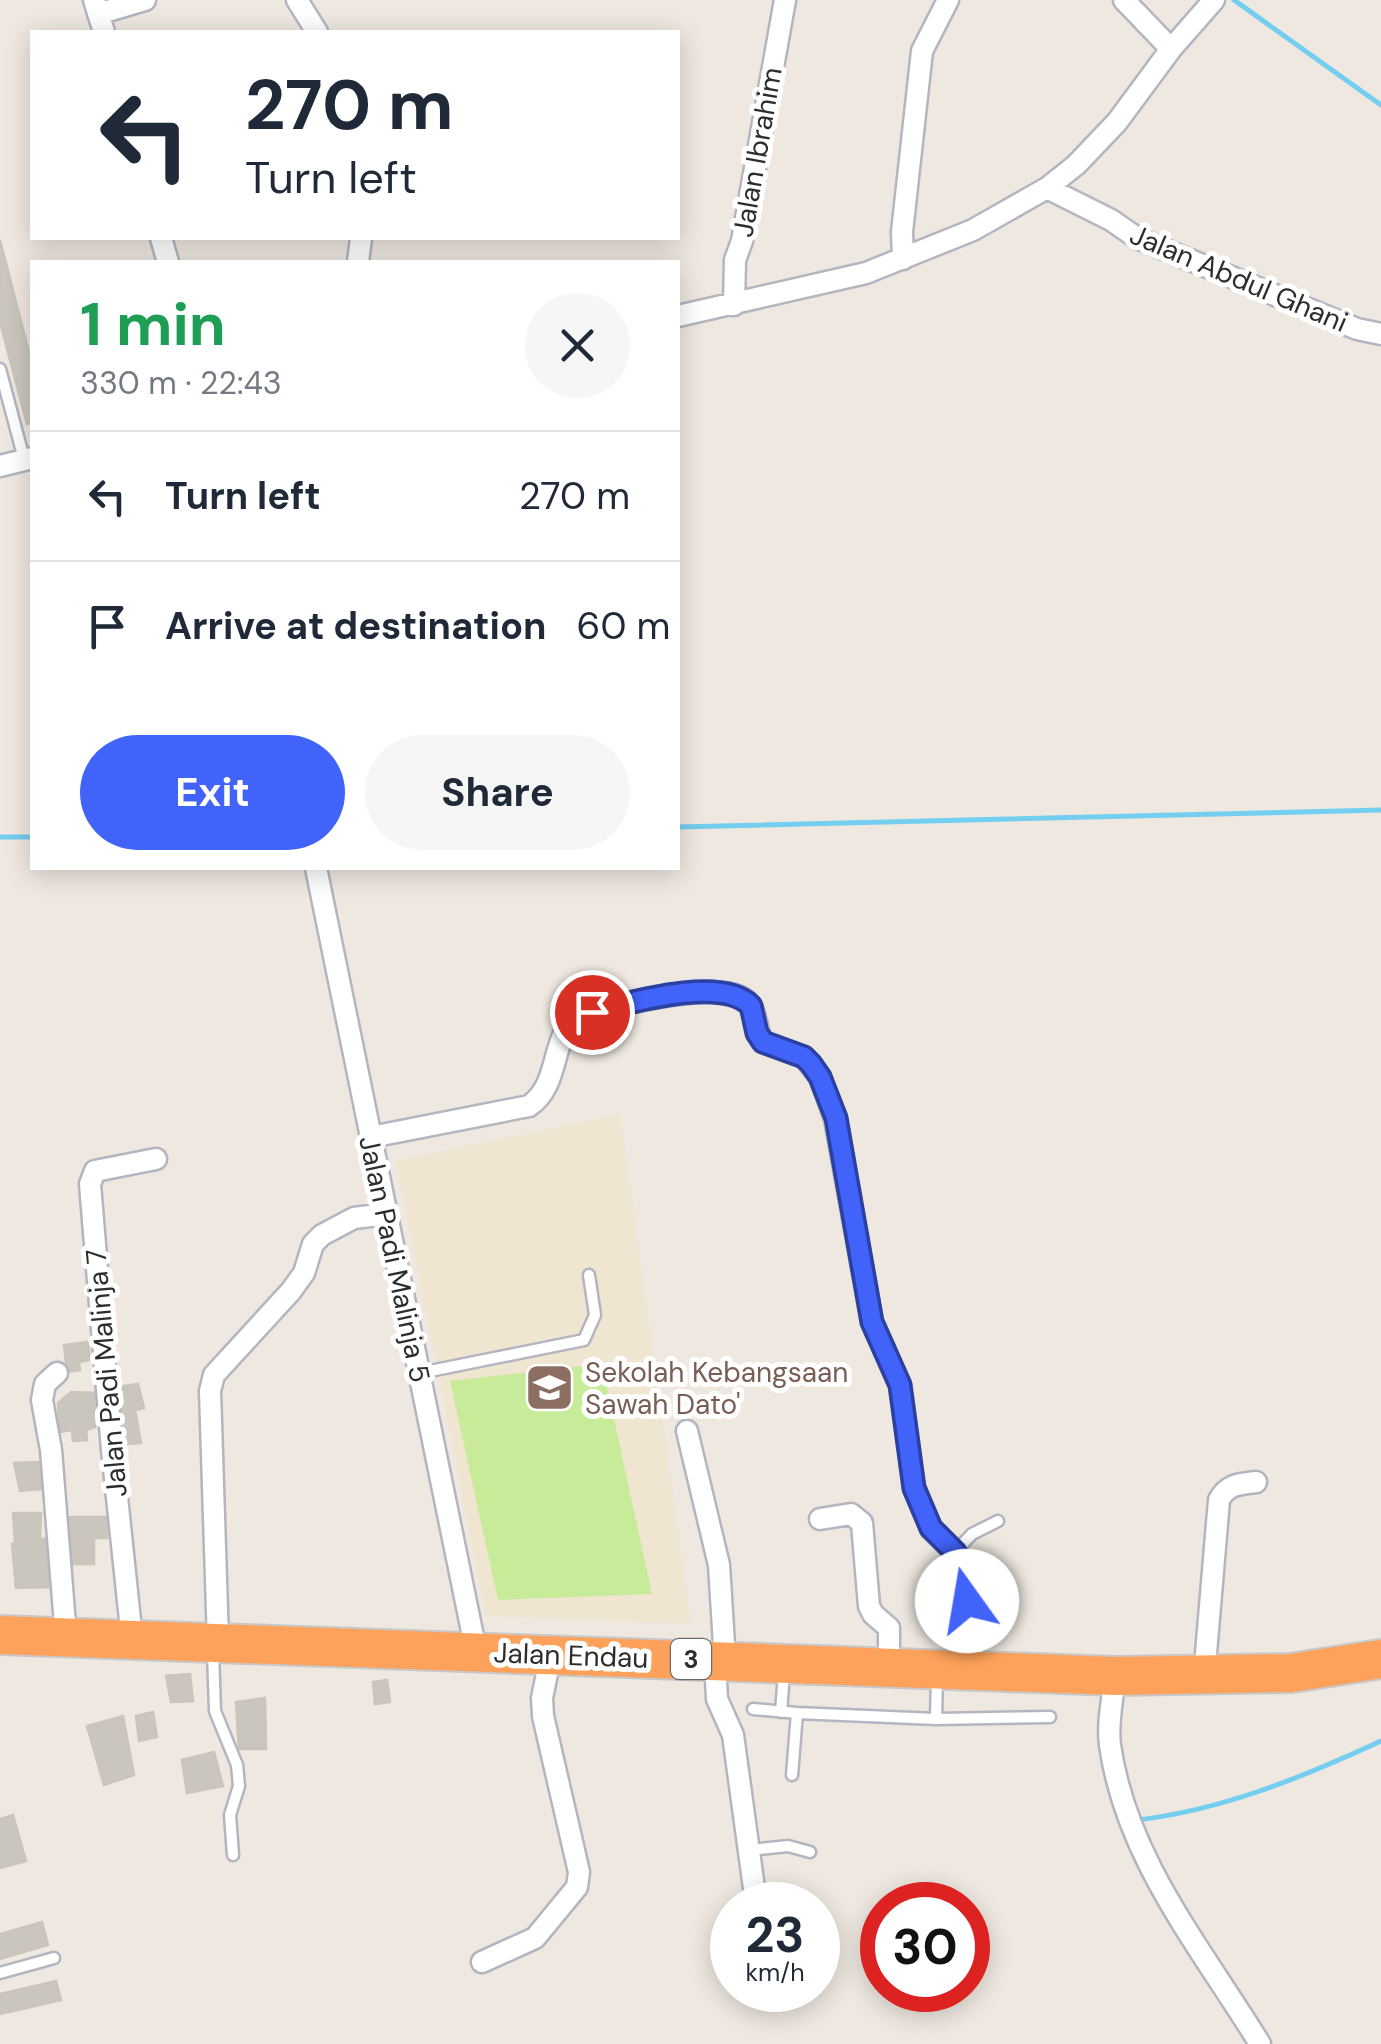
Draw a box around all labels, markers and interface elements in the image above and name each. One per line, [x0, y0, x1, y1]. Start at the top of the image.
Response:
text: 270 m [245, 60, 454, 151]
street label: Jalan Ibrahim [724, 64, 791, 240]
icon: left [80, 70, 210, 200]
text: Turn left [245, 148, 417, 207]
street label: Jalan Abdul Ghani [1124, 216, 1353, 341]
text: 1 min [80, 285, 226, 364]
button: close [525, 293, 630, 398]
text: 330 m · 22:43 [80, 362, 282, 404]
icon: left [80, 469, 135, 524]
text: Turn left [165, 471, 321, 521]
text: 270 m [519, 471, 630, 521]
icon: arrive [80, 599, 135, 654]
text: Arrive at destination [165, 601, 547, 651]
text: 60 m [577, 601, 670, 651]
button: Exit [80, 735, 345, 850]
button: Share [365, 735, 630, 850]
pin [550, 970, 635, 1055]
icon: arrive [565, 985, 620, 1040]
street label: Jalan Padi Malinja 5 [350, 1132, 439, 1386]
street label: Jalan Padi Malinja 7 [77, 1247, 136, 1499]
place label: Sekolah Kebangsaan Sawah Dato' [585, 1354, 848, 1423]
school or university icon: Sekolah Kebangsaan Sawah Dato' [524, 1362, 576, 1414]
position arrow [915, 1549, 1019, 1653]
street label: Jalan Endau [493, 1634, 649, 1677]
road number: 3 [671, 1639, 711, 1679]
speed limit sign: 30 [860, 1882, 990, 2012]
text: 23 [746, 1902, 805, 1968]
text: km/h [745, 1956, 805, 1989]

